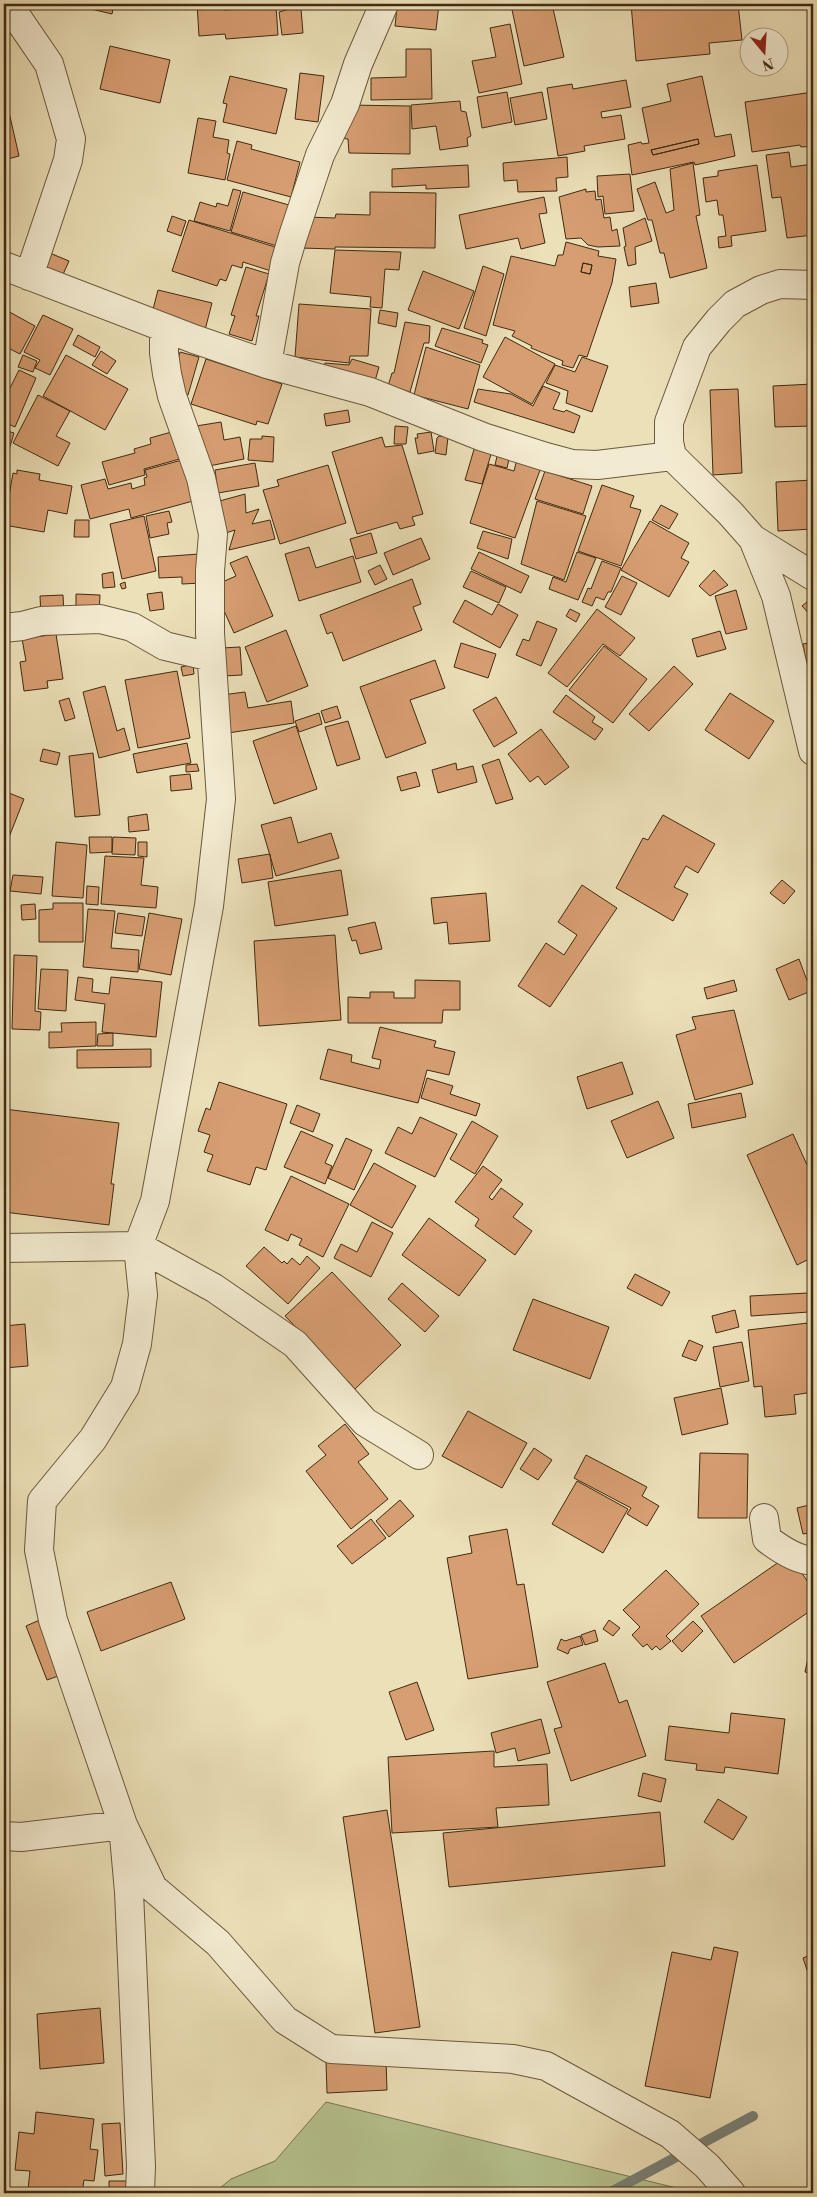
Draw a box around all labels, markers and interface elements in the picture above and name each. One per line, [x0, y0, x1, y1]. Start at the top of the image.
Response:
north arrow [740, 28, 790, 78]
text: N [760, 53, 776, 74]

